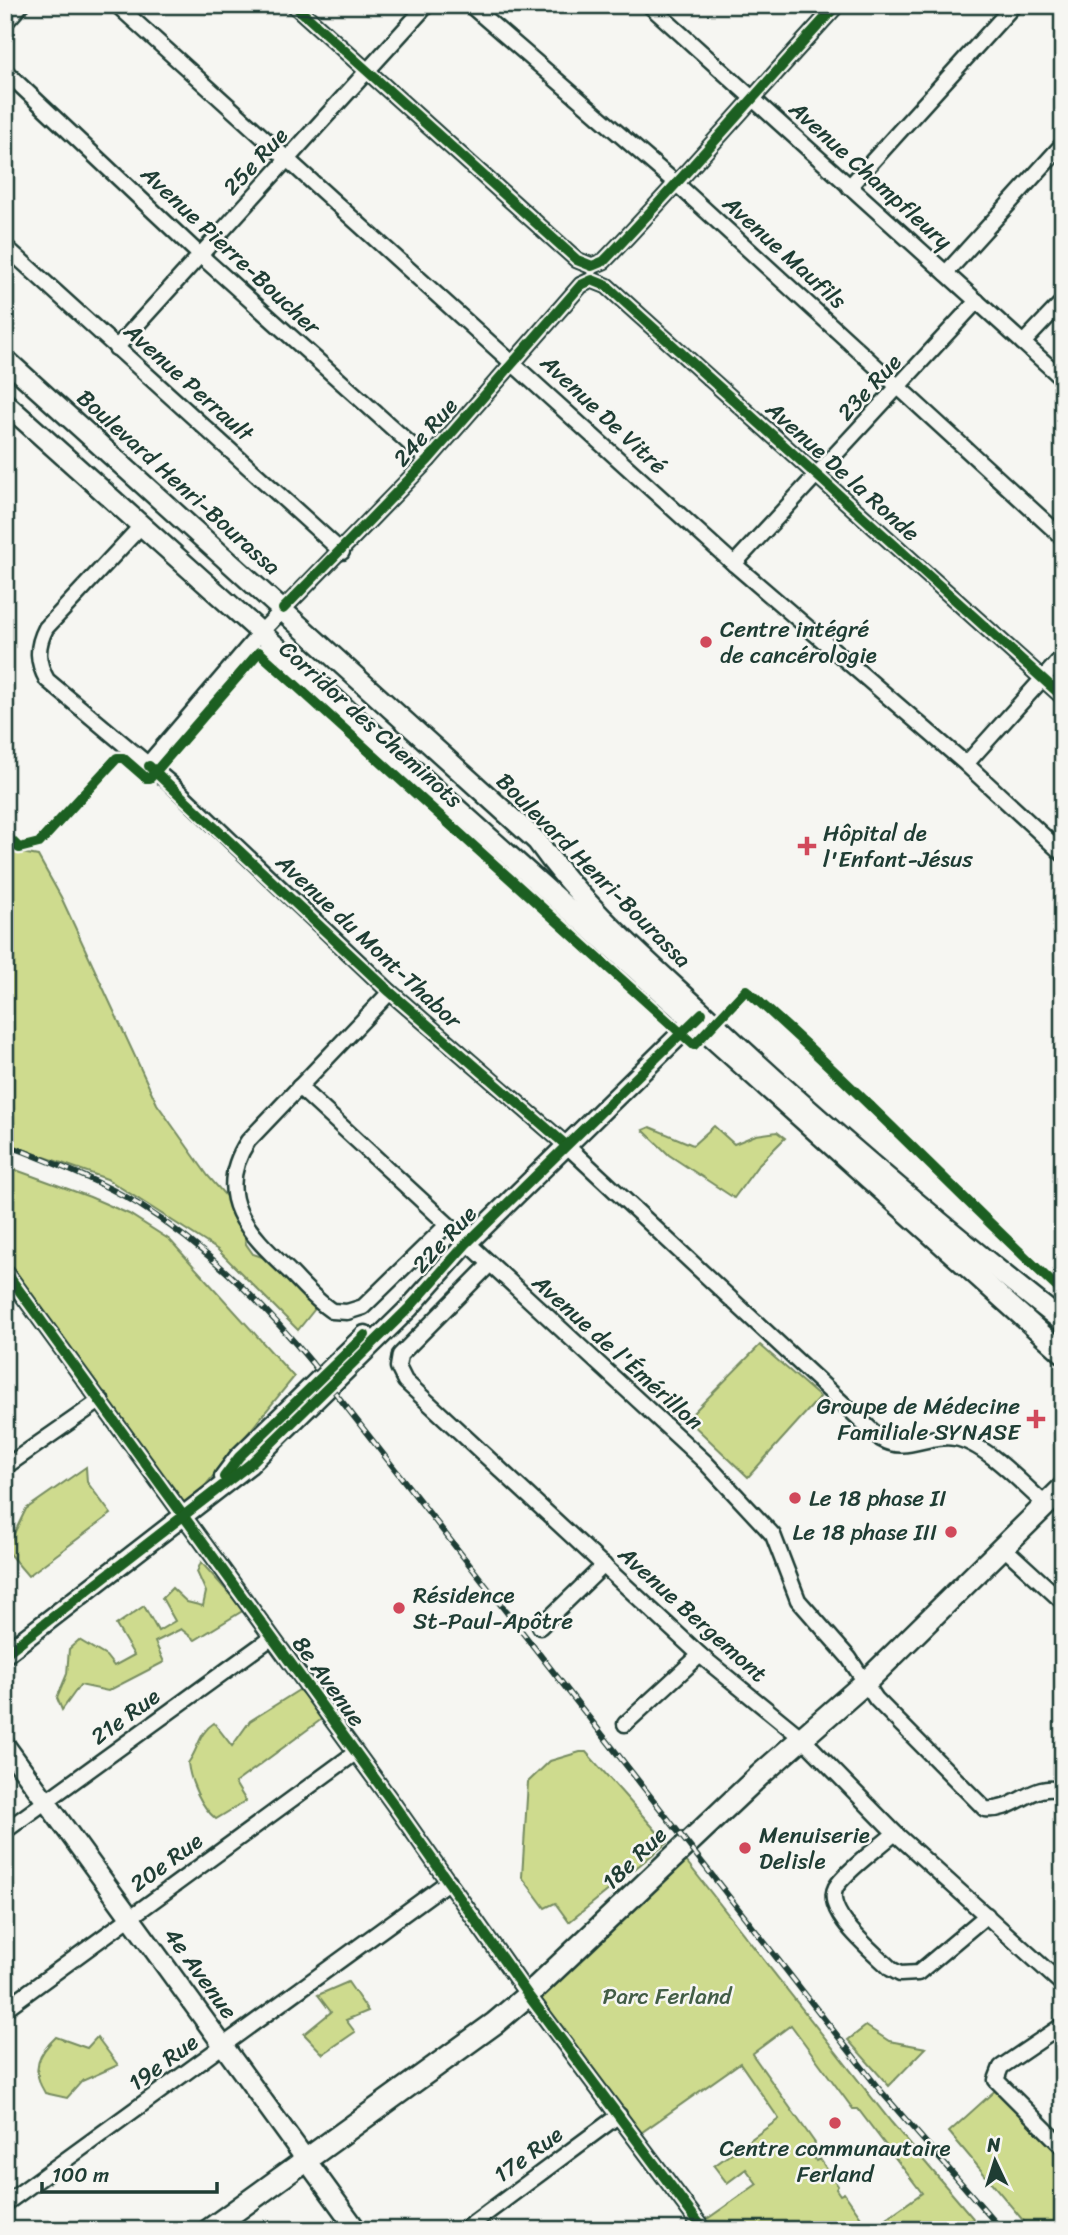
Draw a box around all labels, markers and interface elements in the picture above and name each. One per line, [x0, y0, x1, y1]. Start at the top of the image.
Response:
street label: Avenue Champfleury [779, 90, 962, 261]
street label: 25e Rue [212, 117, 298, 205]
street label: Avenue Pierre-Boucher [130, 155, 332, 346]
street label: Avenue Maufils [712, 184, 857, 320]
street label: Avenue Perrault [113, 312, 265, 454]
street label: Avenue De Vitré [530, 343, 677, 485]
street label: 23e Rue [827, 344, 912, 431]
street label: Boulevard Henri-Bourassa [67, 379, 291, 586]
street label: 24e Rue [382, 388, 468, 477]
street label: Avenue De la Ronde [755, 390, 930, 553]
place label: Centre intégré de cancérologie [720, 609, 877, 676]
street label: Corridor des Cheminots [269, 630, 473, 819]
marker: Centre intégré de cancérologie [698, 634, 714, 650]
street label: Boulevard Henri-Bourassa [486, 762, 702, 978]
place label: Hôpital de l'Enfant-Jésus [823, 813, 973, 880]
marker: Hôpital de l'Enfant-Jésus [797, 836, 817, 856]
street label: Avenue du Mont-Thabor [265, 843, 473, 1040]
street label: 22e Rue [402, 1195, 487, 1283]
street label: Avenue de l'Émérillon [522, 1263, 713, 1441]
place label: Groupe de Médecine Familiale SYNASE [816, 1386, 1021, 1453]
marker: Groupe de Médecine Familiale SYNASE [1026, 1409, 1046, 1429]
place label: Le 18 phase II [809, 1478, 946, 1519]
marker: Le 18 phase II [787, 1490, 803, 1506]
place label: Le 18 phase III [793, 1512, 937, 1553]
marker: Le 18 phase III [943, 1524, 959, 1540]
street label: Avenue Bergemont [608, 1535, 777, 1693]
place label: Résidence St-Paul-Apôtre [413, 1575, 573, 1642]
marker: Résidence St-Paul-Apôtre [391, 1600, 407, 1616]
street label: 8e Avenue [281, 1626, 376, 1736]
street label: 21e Rue [82, 1677, 169, 1756]
place label: Menuiserie Delisle [759, 1815, 870, 1882]
street label: 18e Rue [592, 1816, 677, 1901]
street label: 20e Rue [121, 1821, 212, 1903]
marker: Menuiserie Delisle [737, 1840, 753, 1856]
street label: 4e Avenue [153, 1918, 249, 2028]
park label: Parc Ferland [603, 1976, 733, 2017]
street label: 19e Rue [119, 2023, 207, 2102]
street label: 17e Rue [485, 2115, 572, 2194]
marker: Centre communautaire Ferland [827, 2115, 843, 2131]
north arrow [960, 2126, 1030, 2196]
place label: Centre communautaire Ferland [719, 2128, 951, 2195]
text: N [985, 2128, 1002, 2162]
scale bar [42, 2151, 217, 2195]
text: 100 m [52, 2156, 109, 2194]

